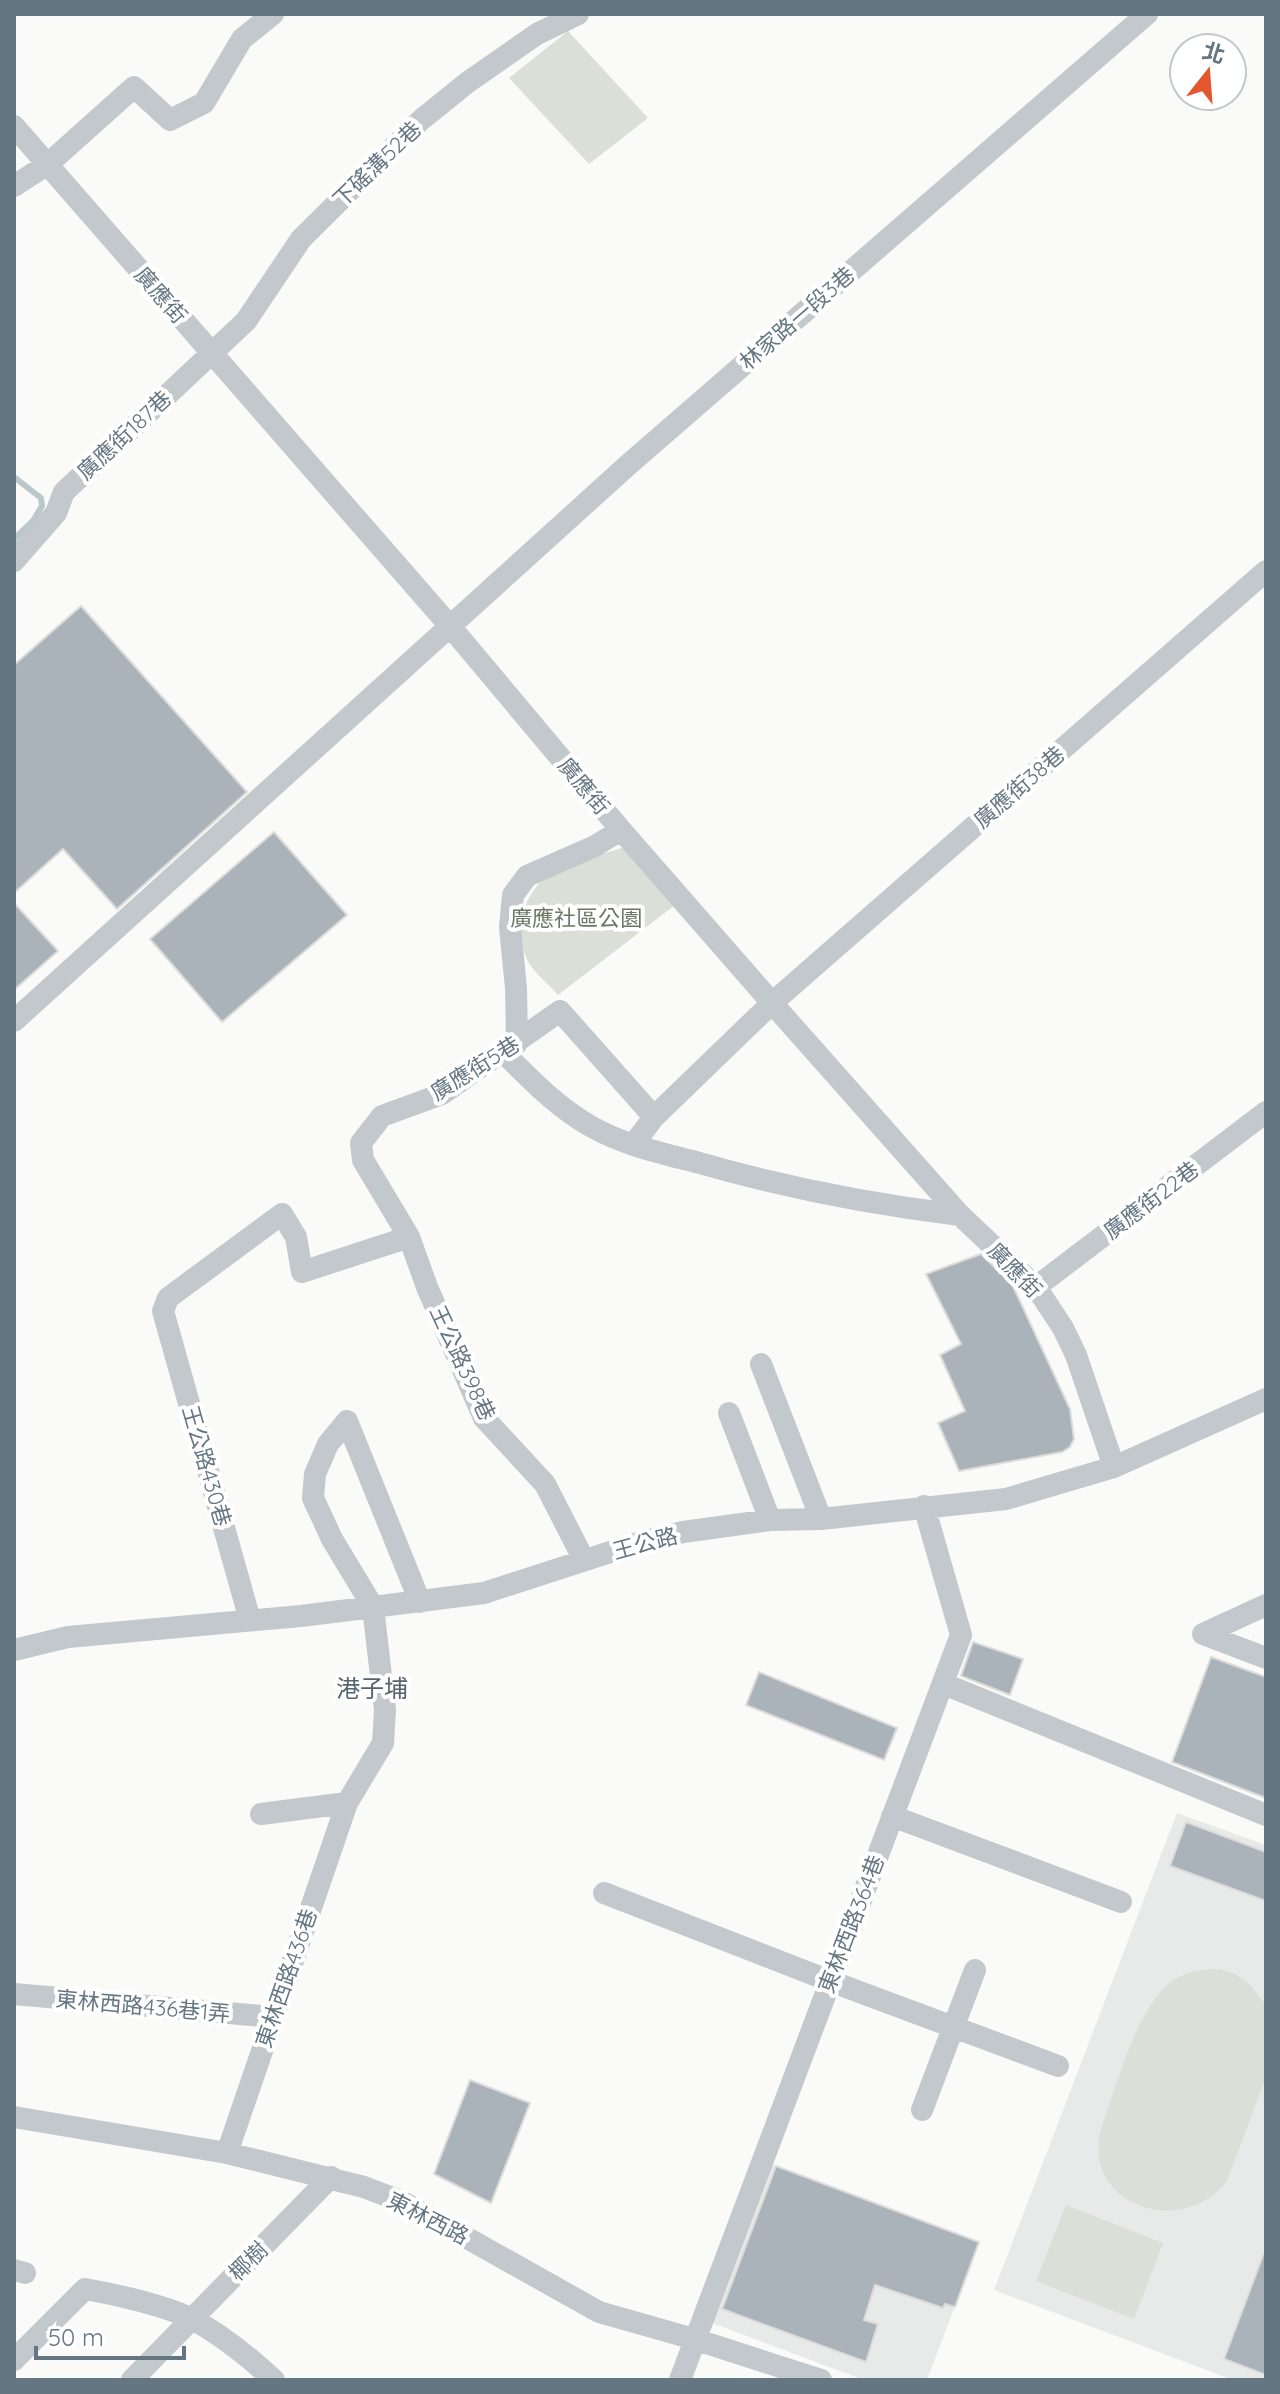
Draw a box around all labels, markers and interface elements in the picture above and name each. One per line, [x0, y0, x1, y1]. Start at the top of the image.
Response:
north arrow [1168, 32, 1248, 112]
text: 北 [1199, 36, 1228, 69]
street label: 下磘溝52巷 [327, 115, 427, 213]
street label: 林家路一段3巷 [734, 260, 860, 376]
street label: 廣應街 [129, 261, 193, 329]
street label: 廣應街187巷 [71, 384, 177, 486]
street label: 廣應街38巷 [968, 740, 1070, 834]
street label: 廣應街 [552, 752, 616, 820]
park label: 廣應社區公園 [510, 904, 642, 932]
street label: 廣應街5巷 [425, 1030, 525, 1106]
street label: 廣應街22巷 [1098, 1155, 1204, 1245]
street label: 廣應街 [982, 1237, 1048, 1303]
street label: 王公路398巷 [424, 1301, 502, 1425]
street label: 王公路430巷 [176, 1402, 238, 1530]
street label: 王公路 [609, 1521, 681, 1565]
district label: 港子埔 [336, 1673, 408, 1703]
street label: 東林西路364巷 [812, 1851, 890, 1997]
street label: 東林西路436巷 [249, 1905, 323, 2051]
street label: 東林西路436巷1弄 [55, 1984, 231, 2028]
street label: 東林西路 [382, 2186, 474, 2250]
street label: 椰樹 [223, 2236, 273, 2286]
scale bar [36, 2310, 184, 2360]
text: 50 m [48, 2322, 104, 2352]

